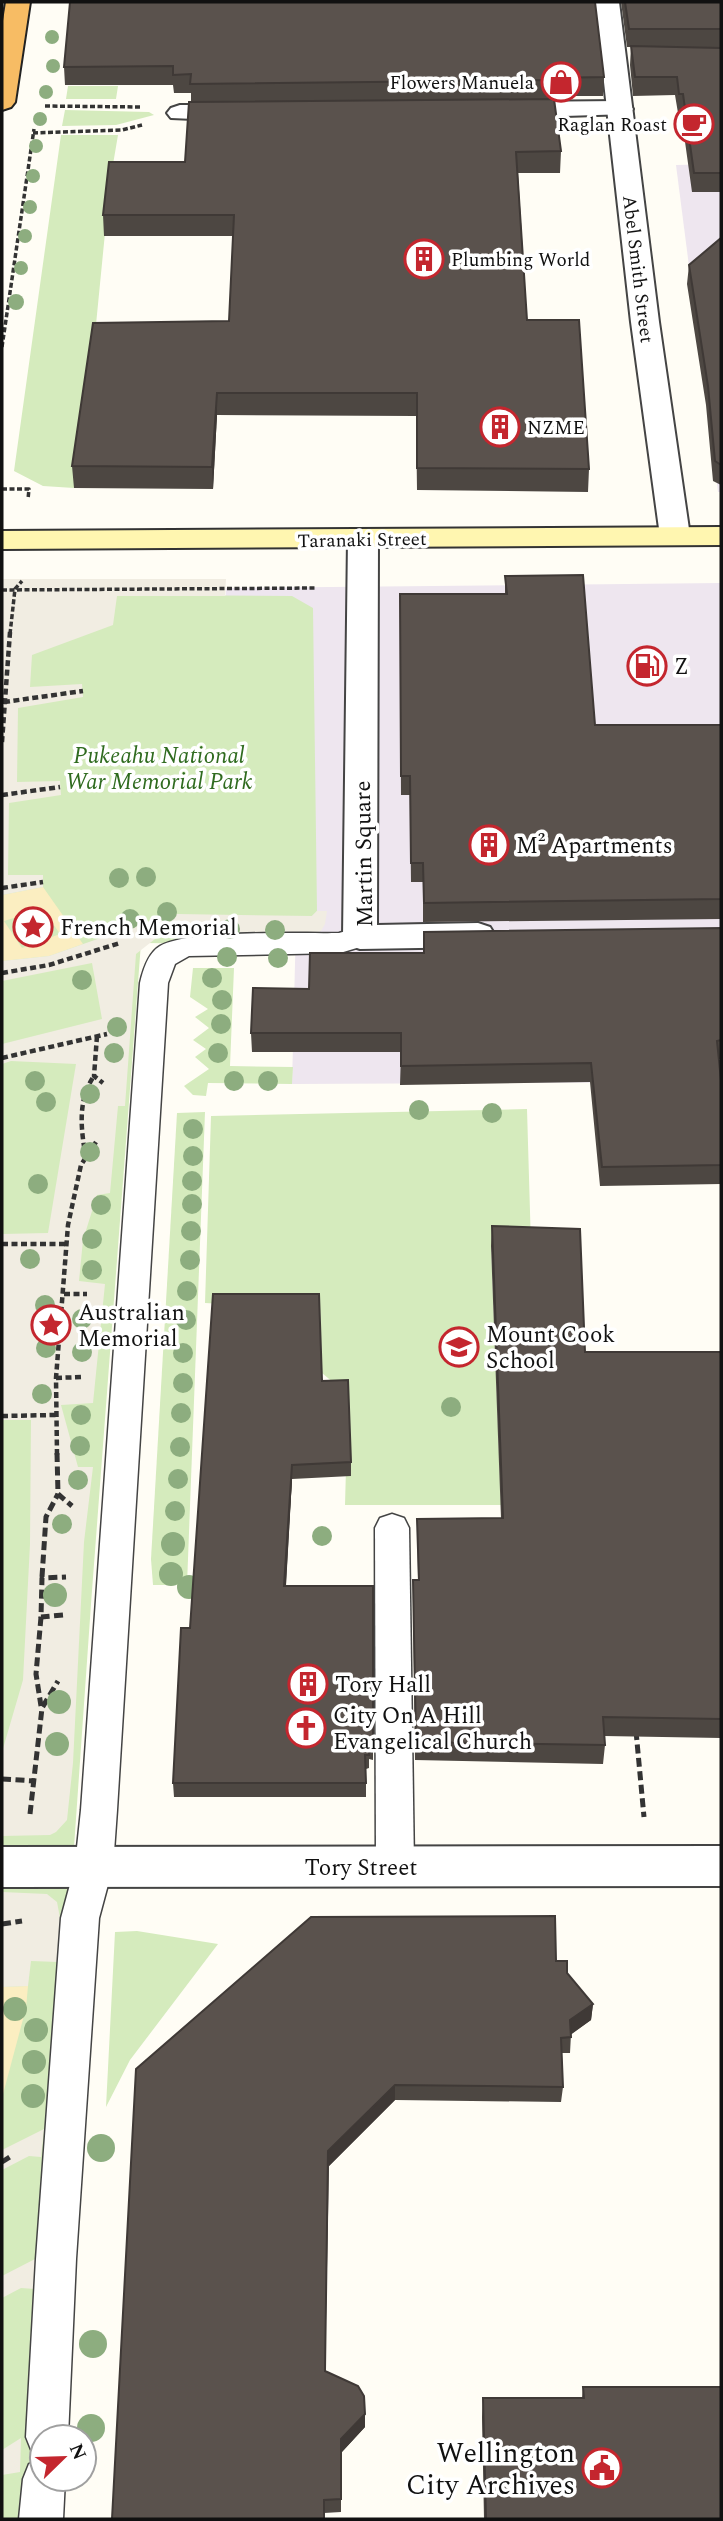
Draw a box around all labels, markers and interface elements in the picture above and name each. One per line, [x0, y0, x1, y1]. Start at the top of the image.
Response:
shop icon: Flowers Manuela [540, 61, 582, 103]
place label: Flowers Manuela [390, 69, 535, 98]
cafe icon: Raglan Roast [673, 103, 715, 145]
place label: Raglan Roast [557, 111, 667, 140]
street label: Abel Smith Street [614, 194, 661, 345]
building icon: Plumbing World [403, 238, 445, 280]
place label: Plumbing World [451, 246, 590, 275]
building icon: NZME [479, 406, 521, 448]
place label: NZME [527, 414, 585, 443]
street label: Taranaki Street [297, 525, 427, 556]
fuel station icon: Z [626, 645, 668, 687]
place label: Z [674, 650, 689, 685]
park label: Pukeahu National War Memorial Park [65, 739, 253, 800]
street label: Martin Square [346, 780, 383, 928]
building icon: M² Apartments [468, 824, 510, 866]
place label: M² Apartments [516, 829, 673, 864]
place icon: French Memorial [12, 906, 54, 948]
place label: French Memorial [60, 911, 237, 946]
place label: Australian Memorial [78, 1296, 185, 1357]
place icon: Australian Memorial [30, 1304, 72, 1346]
place label: Mount Cook School [486, 1318, 615, 1379]
school or university icon: Mount Cook School [438, 1326, 480, 1368]
building icon: Tory Hall [287, 1663, 329, 1705]
place label: Tory Hall [335, 1668, 431, 1703]
place label: City On A Hill Evangelical Church [333, 1699, 532, 1760]
church icon: City On A Hill Evangelical Church [285, 1707, 327, 1749]
street label: Tory Street [304, 1851, 418, 1886]
north arrow [28, 2423, 98, 2493]
place label: Wellington City Archives [406, 2432, 575, 2507]
text: N [61, 2439, 94, 2465]
public building icon: Wellington City Archives [581, 2447, 623, 2489]

